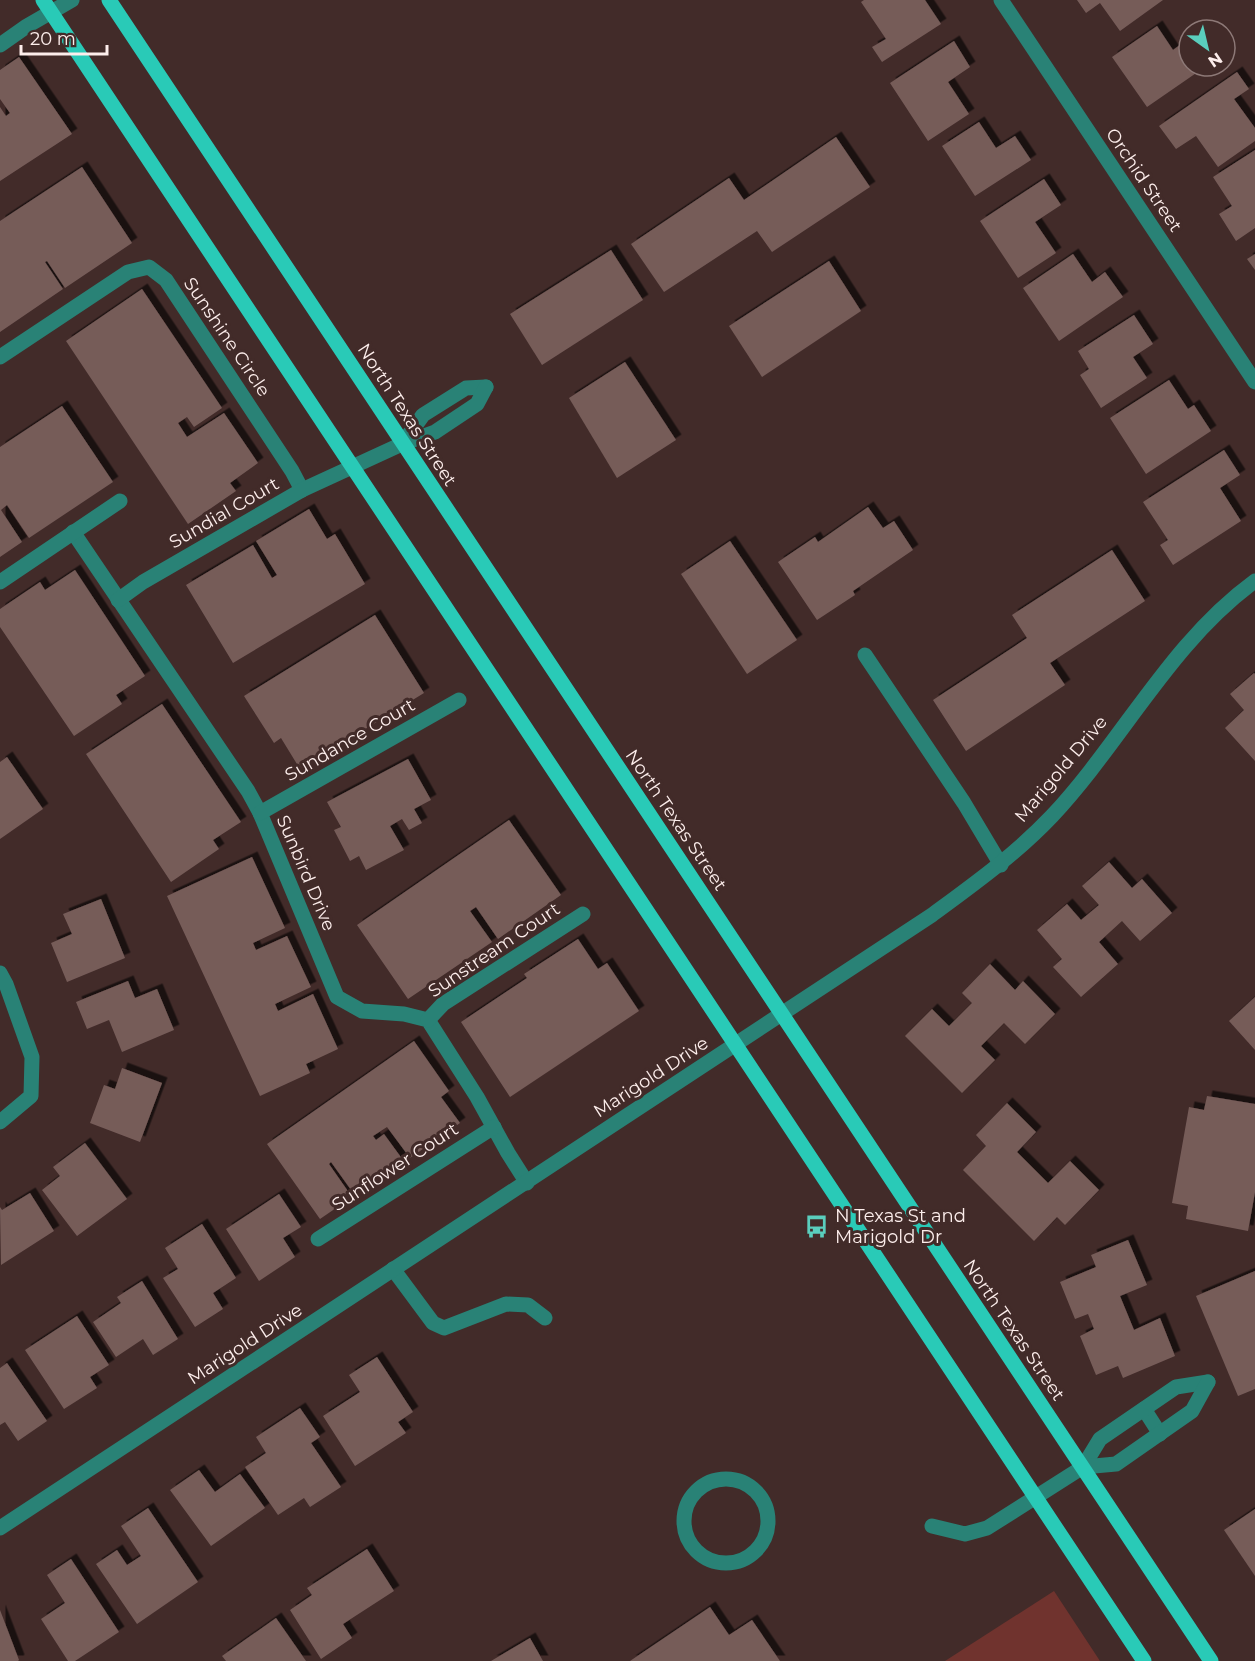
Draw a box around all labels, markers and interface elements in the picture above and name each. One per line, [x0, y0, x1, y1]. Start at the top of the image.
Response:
scale bar [21, 18, 106, 56]
north arrow [1177, 18, 1237, 78]
text: 20 m [30, 28, 76, 50]
text: N [1204, 49, 1226, 72]
street label: Orchid Street [1101, 124, 1187, 236]
street label: Sunshine Circle [179, 273, 275, 401]
street label: North Texas Street [353, 340, 461, 490]
street label: Sundial Court [165, 473, 283, 553]
street label: Sundance Court [281, 694, 419, 786]
street label: Marigold Drive [1010, 711, 1112, 827]
street label: North Texas Street [621, 745, 731, 895]
street label: Sunbird Drive [272, 812, 340, 934]
street label: Sunstream Court [424, 898, 564, 1002]
street label: Marigold Drive [590, 1032, 713, 1122]
street label: Sunflower Court [328, 1118, 462, 1216]
place label: N Texas St and Marigold Dr [835, 1205, 966, 1248]
bus stop icon: N Texas St and Marigold Dr [804, 1213, 830, 1239]
street label: North Texas Street [959, 1255, 1069, 1405]
street label: Marigold Drive [184, 1299, 307, 1389]

